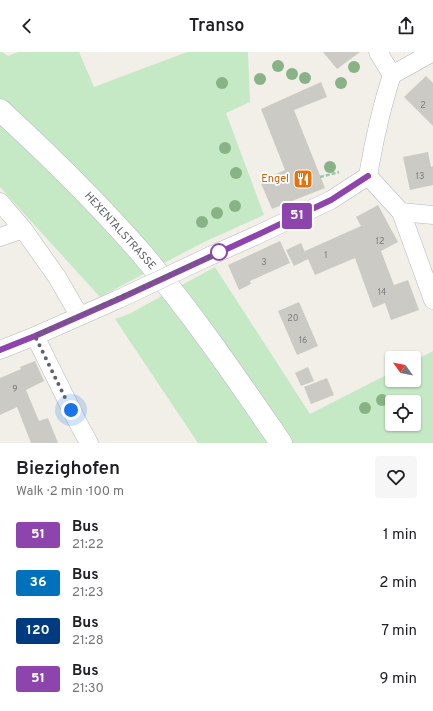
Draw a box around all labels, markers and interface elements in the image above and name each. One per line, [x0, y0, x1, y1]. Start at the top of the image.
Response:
icon: back [16, 15, 38, 37]
text: Transo [189, 15, 244, 38]
icon: share [395, 15, 417, 37]
house number: 2 [420, 100, 426, 111]
restaurant icon: Engel [292, 168, 314, 190]
house number: 13 [416, 171, 424, 182]
place label: Engel [261, 172, 289, 186]
street label: HEXENTALSTRASSE [81, 189, 159, 273]
line badge: 51 [279, 203, 315, 229]
text: 51 [290, 207, 304, 224]
house number: 12 [376, 236, 384, 247]
unlabelled marker [210, 243, 228, 261]
house number: 1 [324, 250, 328, 261]
house number: 3 [261, 257, 267, 268]
house number: 14 [378, 287, 387, 298]
house number: 20 [287, 313, 299, 324]
house number: 16 [299, 335, 307, 346]
north arrow [385, 351, 421, 387]
map controls [385, 351, 421, 431]
house number: 9 [12, 384, 18, 395]
button: locate [385, 395, 421, 431]
your location [61, 400, 81, 420]
button: heart [375, 456, 417, 498]
text: Biezighofen [16, 457, 120, 481]
text: Walk · 2 min · 100 m [16, 484, 124, 500]
text: Bus [72, 518, 99, 537]
text: 51 [31, 526, 45, 543]
text: 1 min [383, 526, 417, 545]
text: 21:22 [72, 537, 104, 553]
text: Bus [72, 566, 99, 585]
text: 36 [30, 574, 47, 591]
text: 2 min [379, 574, 417, 593]
text: 21:23 [72, 585, 104, 601]
text: Bus [72, 614, 99, 633]
text: 120 [26, 622, 50, 639]
text: 7 min [381, 622, 417, 641]
text: 21:28 [72, 633, 104, 649]
text: Bus [72, 662, 99, 681]
text: 51 [31, 670, 45, 687]
text: 9 min [380, 670, 417, 689]
text: 21:30 [72, 681, 104, 697]

